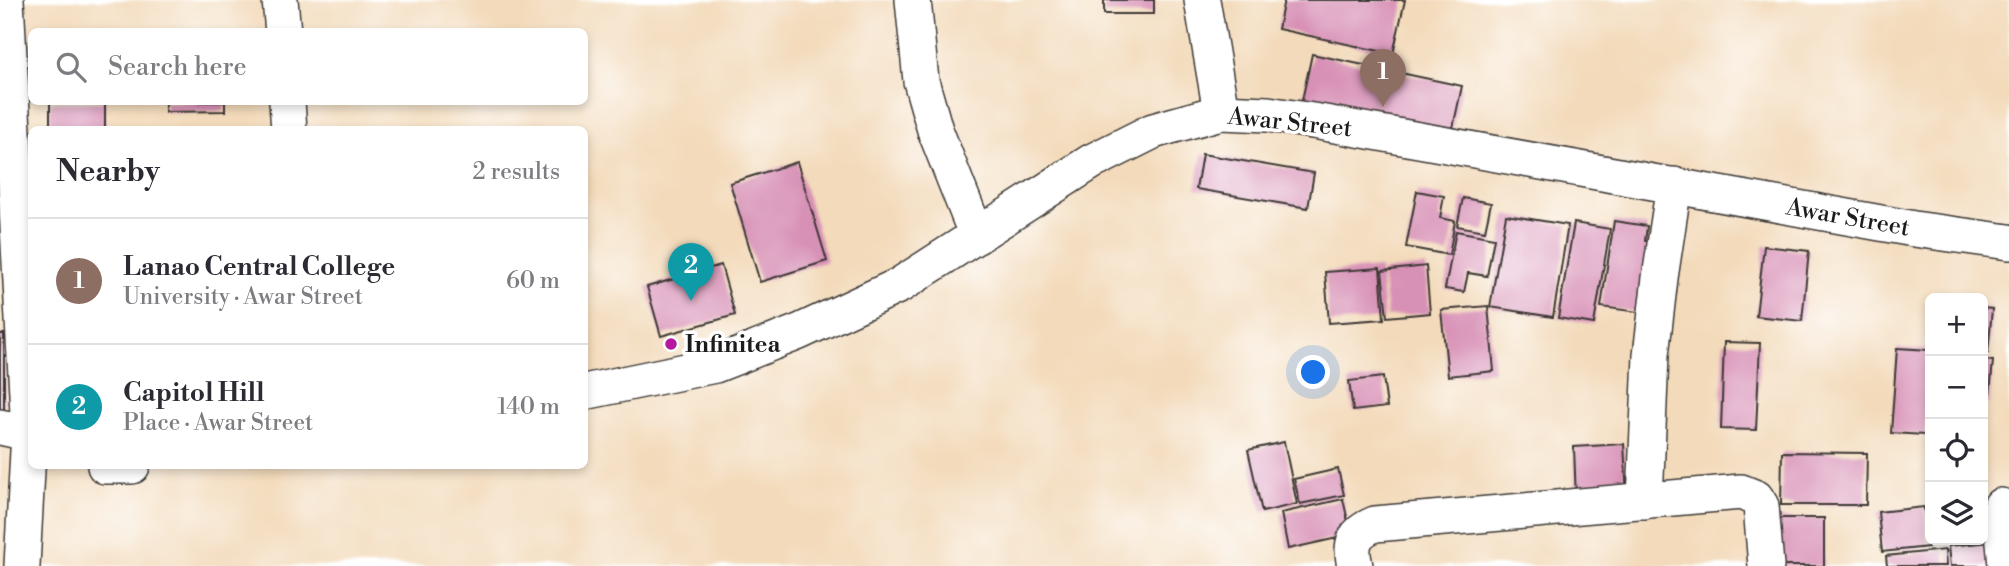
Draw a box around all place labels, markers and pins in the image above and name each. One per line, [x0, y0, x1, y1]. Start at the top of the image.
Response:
pin: 1 [1360, 49, 1406, 107]
pin: 2 [668, 243, 714, 301]
place label: Infinitea [685, 330, 781, 360]
marker: Infinitea [663, 336, 679, 352]

